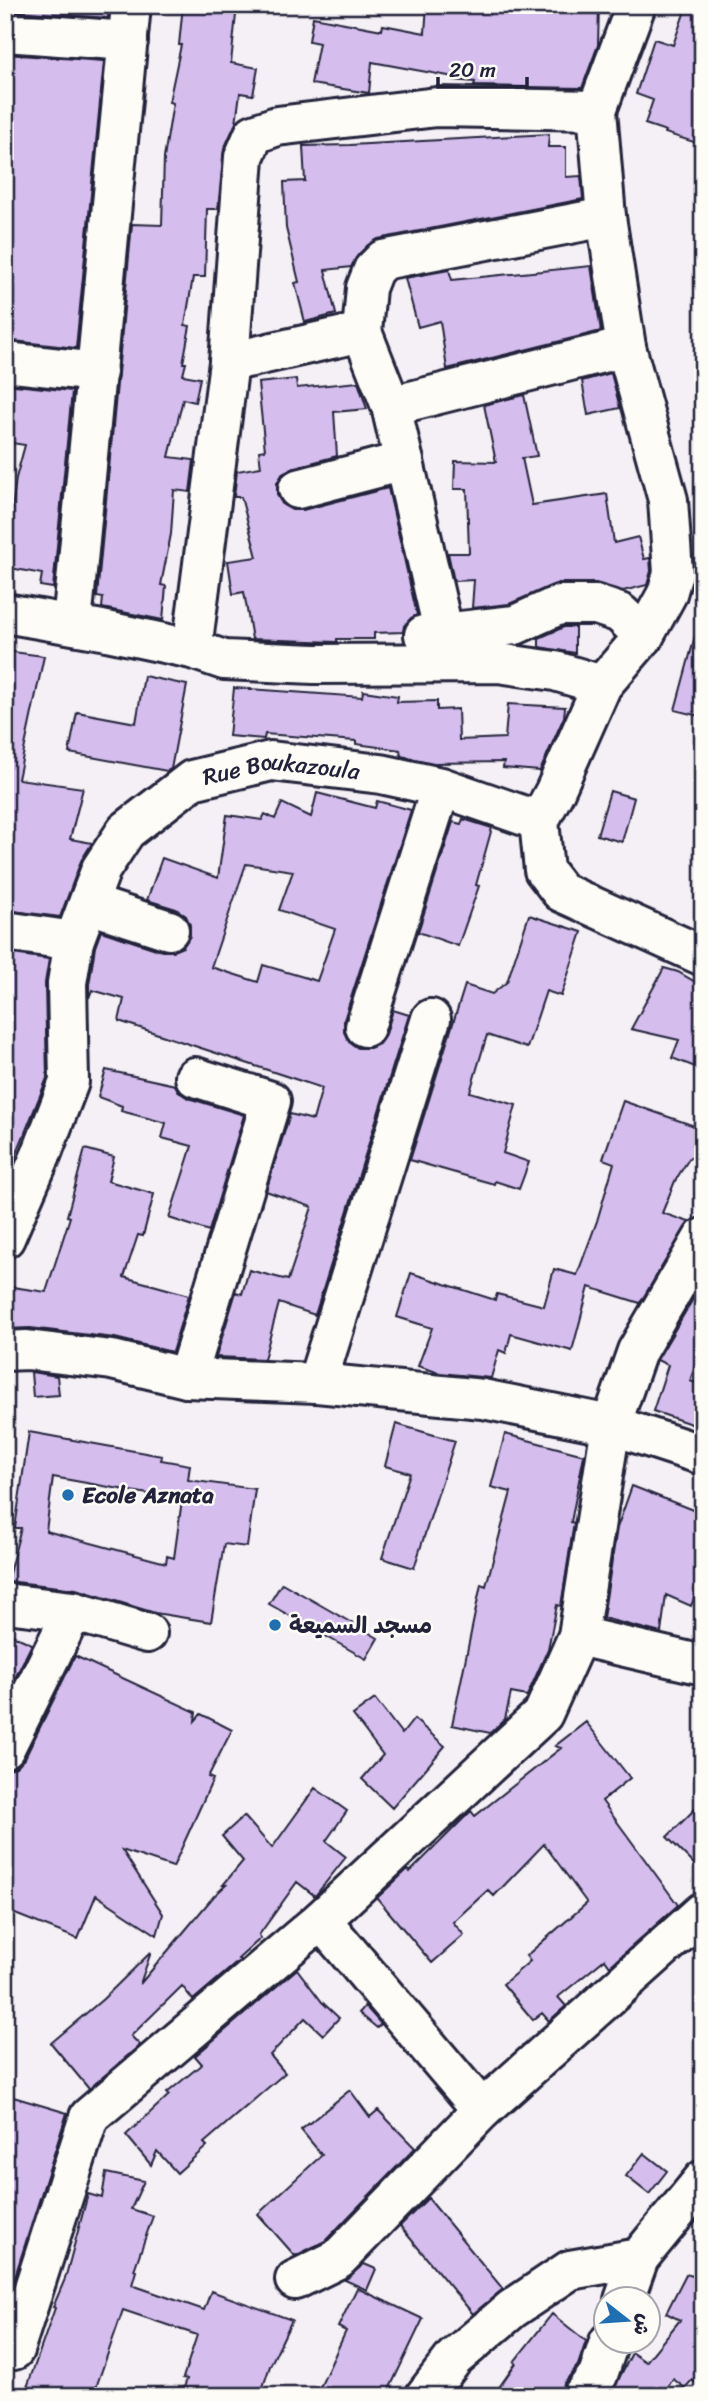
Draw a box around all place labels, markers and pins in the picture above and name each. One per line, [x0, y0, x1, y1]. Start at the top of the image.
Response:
place label: Ecole Aznata [82, 1475, 214, 1516]
marker: Ecole Aznata [60, 1487, 76, 1503]
place label: مسجد السميعة [289, 1605, 432, 1646]
marker: مسجد السميعة [267, 1617, 283, 1633]

